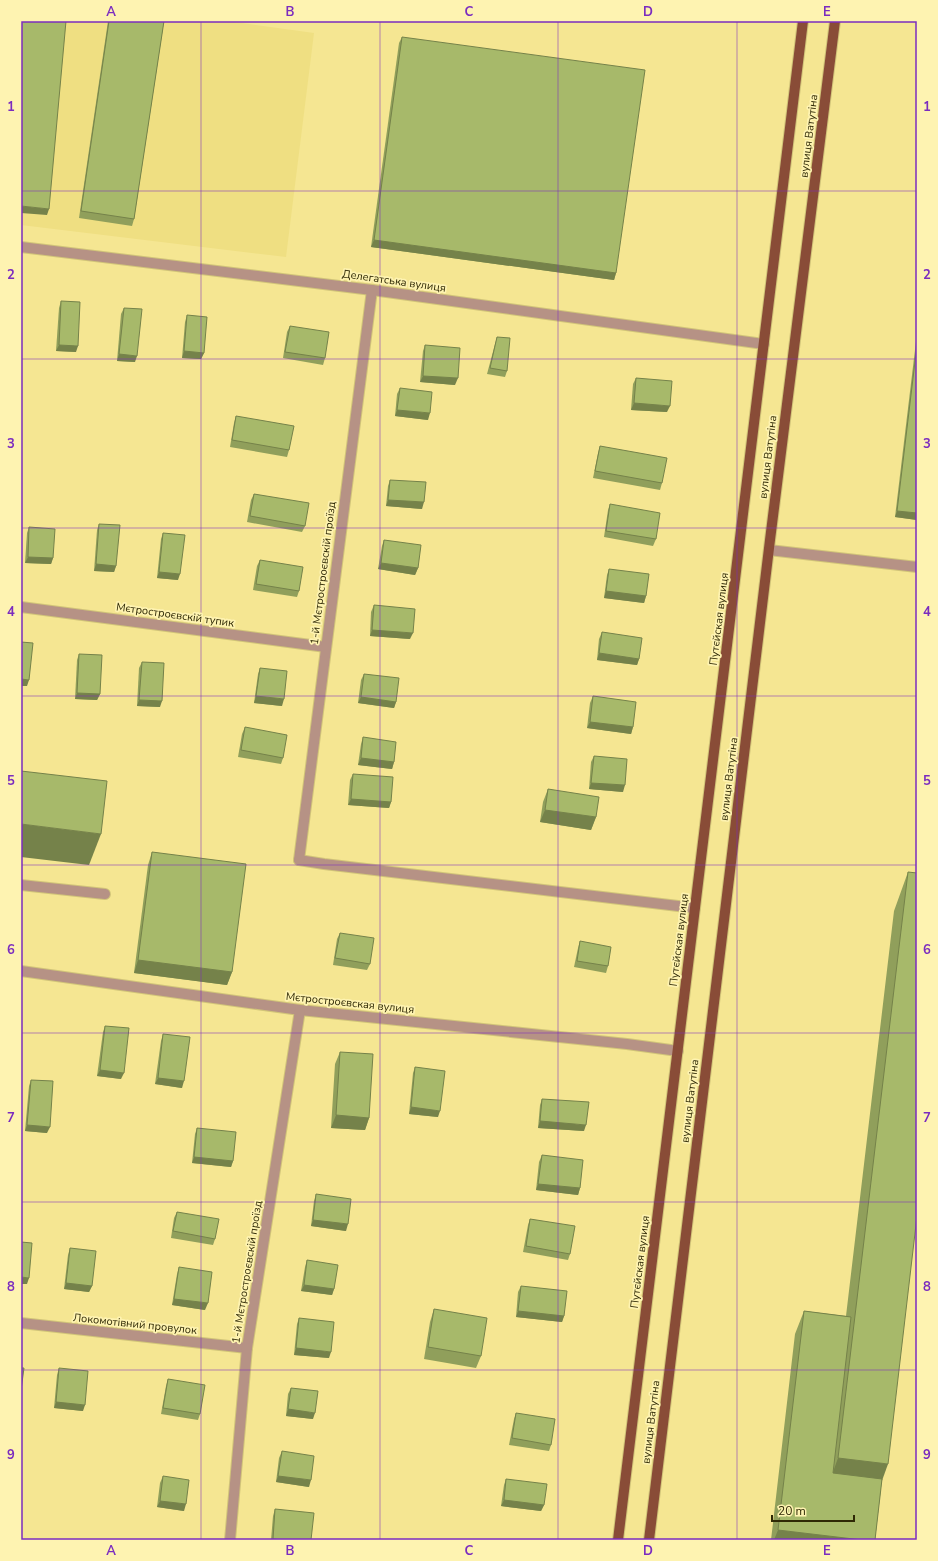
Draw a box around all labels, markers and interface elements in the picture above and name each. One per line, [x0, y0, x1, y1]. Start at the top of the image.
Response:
text: A [106, 3, 116, 21]
text: B [286, 3, 295, 21]
text: C [465, 3, 474, 21]
text: D [643, 3, 653, 21]
text: E [823, 3, 831, 21]
street label: вулиця Ватутіна [796, 94, 822, 178]
text: 1 [7, 98, 15, 116]
text: 1 [923, 98, 931, 116]
text: 2 [7, 266, 15, 284]
street label: Делегатська вулиця [341, 266, 447, 296]
text: 2 [923, 266, 931, 284]
street label: вулиця Ватутіна [755, 415, 781, 499]
text: 3 [7, 435, 15, 453]
text: 3 [923, 435, 931, 453]
street label: 1-й Мєтростроєвскій проїзд [307, 500, 339, 645]
street label: Путєйская вулиця [706, 572, 732, 666]
street label: Мєтростроєвскій тупик [115, 599, 235, 631]
text: 4 [7, 603, 15, 621]
text: 4 [923, 603, 931, 621]
street label: вулиця Ватутіна [716, 737, 742, 821]
text: 5 [7, 772, 15, 790]
text: 5 [923, 772, 931, 790]
street label: Путєйская вулиця [666, 893, 692, 987]
text: 6 [7, 941, 15, 959]
text: 6 [923, 941, 931, 959]
street label: Мєтростроєвская вулиця [285, 989, 415, 1017]
street label: вулиця Ватутіна [677, 1059, 703, 1143]
text: 7 [7, 1109, 15, 1127]
text: 7 [923, 1109, 931, 1127]
street label: 1-й Мєтростроєвскій проїзд [228, 1199, 266, 1344]
street label: Путєйская вулиця [627, 1215, 653, 1309]
text: 8 [7, 1278, 15, 1296]
text: 8 [923, 1278, 931, 1296]
street label: Локомотівний провулок [72, 1310, 198, 1338]
street label: вулиця Ватутіна [638, 1380, 664, 1464]
text: 9 [7, 1446, 15, 1464]
text: 9 [923, 1446, 931, 1464]
scale bar [772, 1497, 854, 1523]
text: 20 m [778, 1503, 806, 1519]
text: A [106, 1542, 116, 1560]
text: B [286, 1542, 295, 1560]
text: C [465, 1542, 474, 1560]
text: D [643, 1542, 653, 1560]
text: E [823, 1542, 831, 1560]

